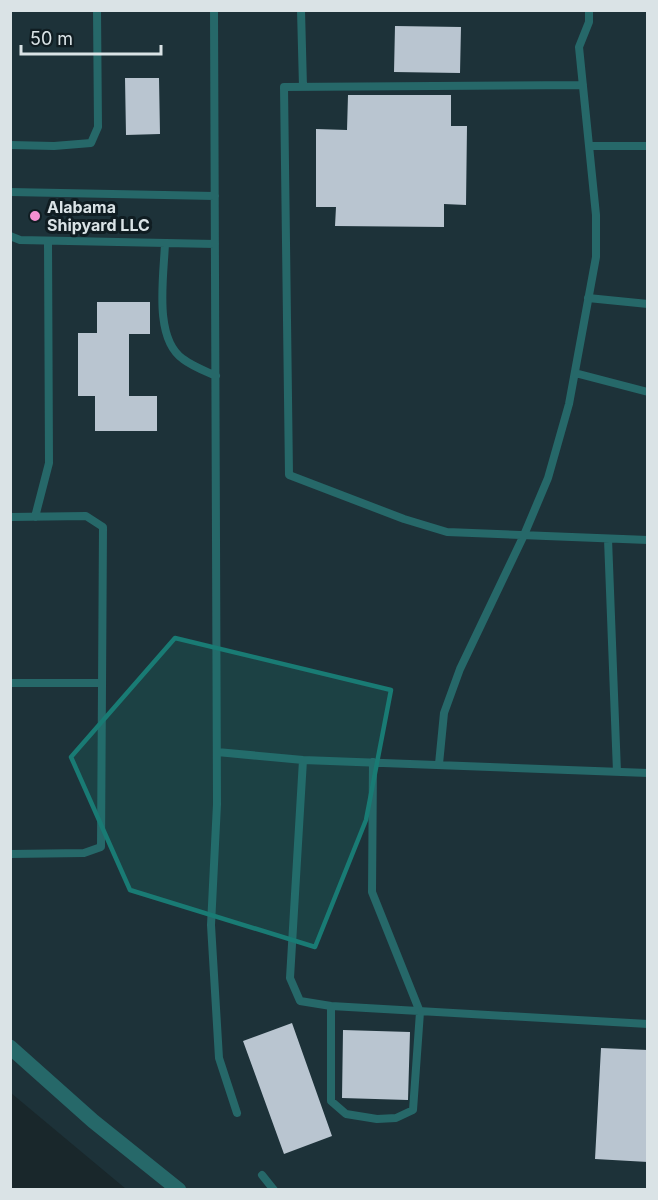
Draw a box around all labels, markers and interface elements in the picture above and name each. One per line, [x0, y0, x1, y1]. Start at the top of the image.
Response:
scale bar [21, 18, 160, 56]
text: 50 m [30, 28, 73, 49]
place label: Alabama Shipyard LLC [47, 197, 150, 235]
marker: Alabama Shipyard LLC [28, 209, 42, 223]

